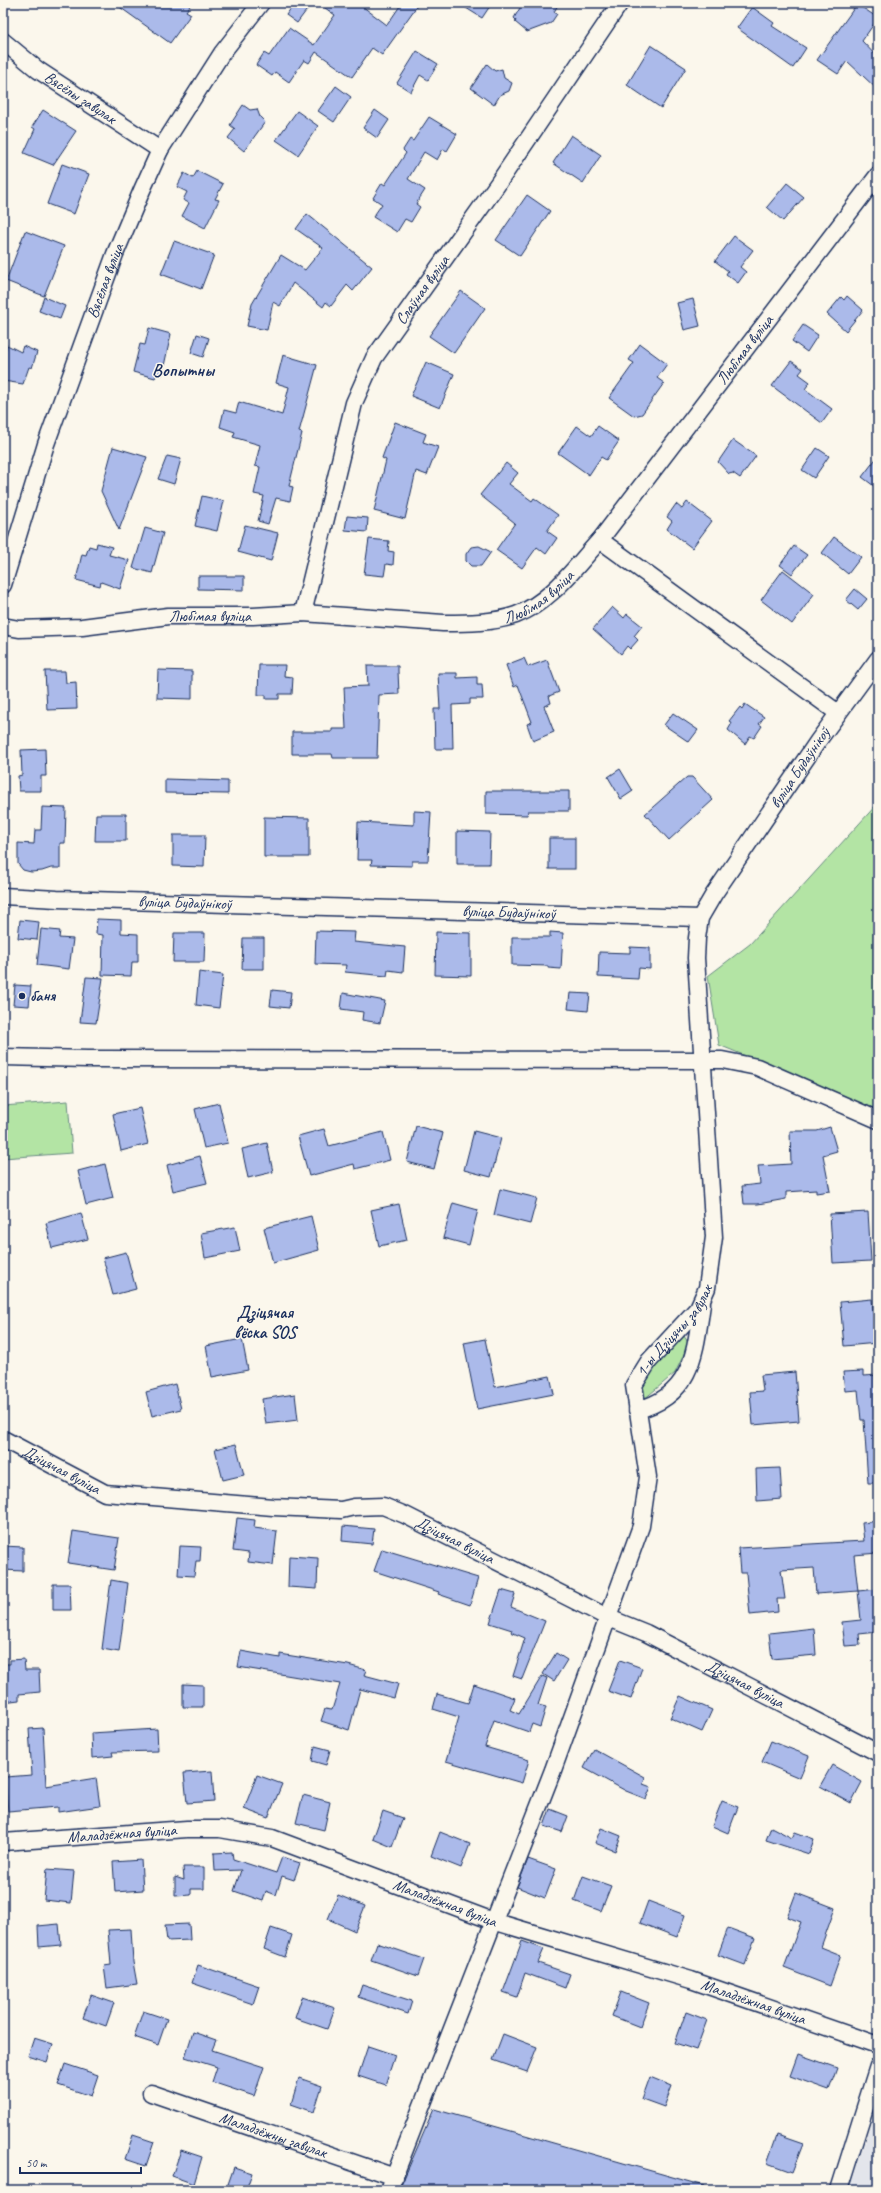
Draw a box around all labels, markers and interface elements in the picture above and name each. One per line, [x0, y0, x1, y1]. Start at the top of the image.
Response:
street label: Вясёлы завулак [41, 67, 122, 130]
street label: Вясёлая вуліца [82, 239, 129, 321]
street label: Слаўная вуліца [391, 250, 455, 328]
street label: Любімая вуліца [712, 310, 778, 389]
district label: Вопытны [152, 359, 216, 381]
street label: Любімая вуліца [502, 565, 579, 628]
street label: Любімая вуліца [169, 606, 252, 626]
street label: вуліца Будаўнікоў [765, 723, 835, 812]
street label: вуліца Будаўнікоў [138, 891, 233, 914]
street label: вуліца Будаўнікоў [462, 901, 557, 924]
place label: баня [30, 986, 57, 1006]
marker: баня [17, 991, 27, 1001]
street label: 1-ы Дзіцячы завулак [632, 1280, 718, 1381]
district label: Дзіцячая вёска SOS [234, 1302, 299, 1343]
street label: Дзіцячая вуліца [19, 1441, 105, 1499]
street label: Дзіцячая вуліца [412, 1512, 498, 1569]
street label: Дзіцячая вуліца [702, 1656, 788, 1713]
street label: Маладзёжная вуліца [66, 1820, 178, 1847]
street label: Маладзёжная вуліца [390, 1874, 501, 1932]
street label: Маладзёжная вуліца [698, 1974, 809, 2029]
street label: Маладзёжны завулак [217, 2107, 331, 2163]
scale bar [20, 2149, 141, 2175]
text: 50 m [26, 2155, 48, 2171]

